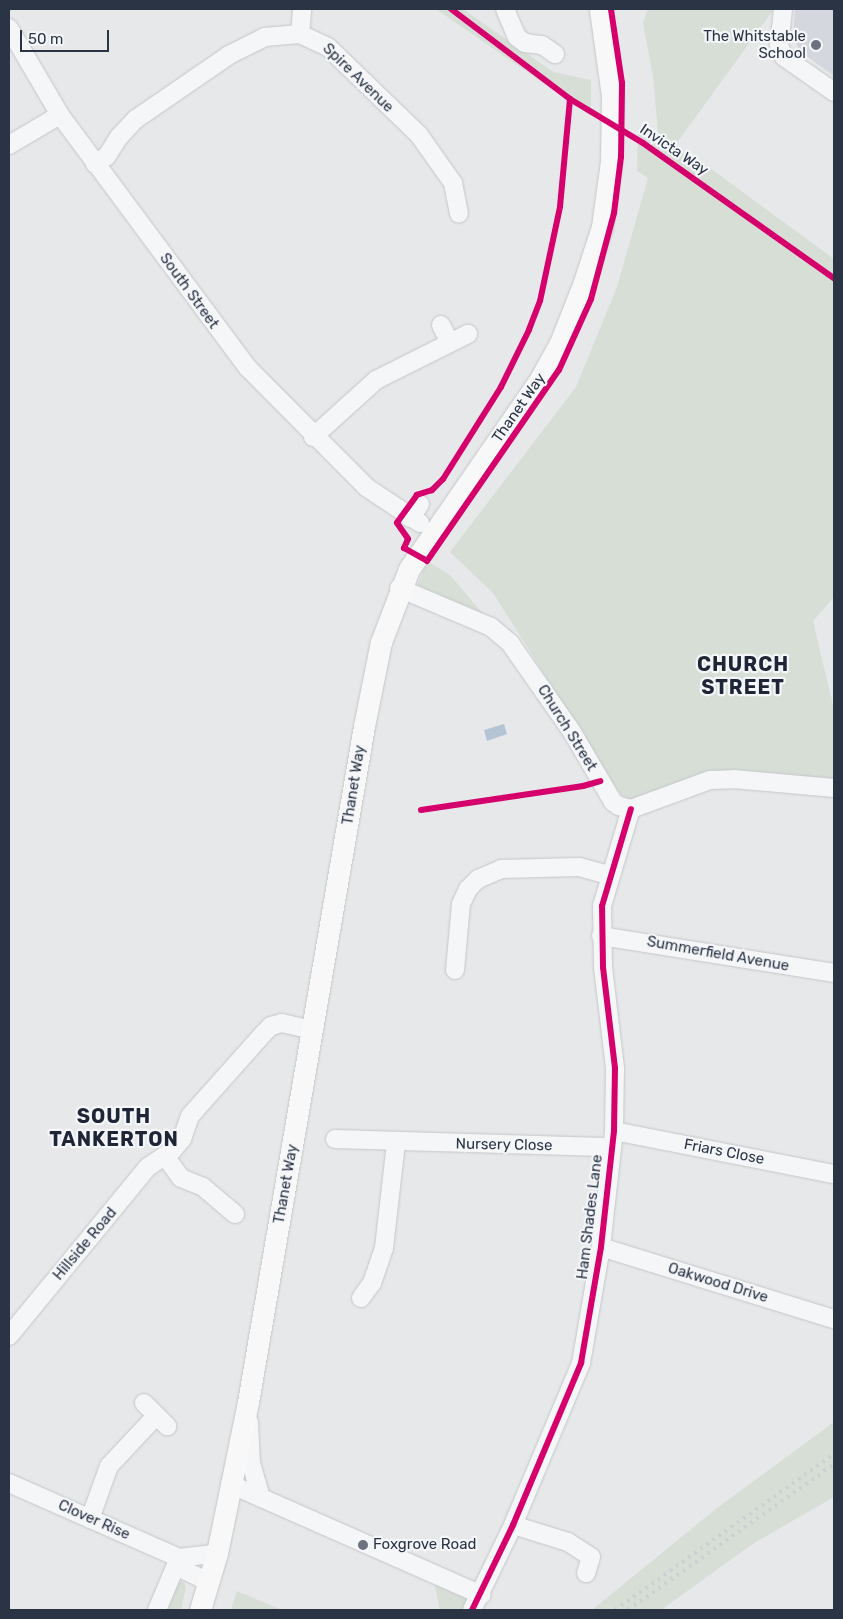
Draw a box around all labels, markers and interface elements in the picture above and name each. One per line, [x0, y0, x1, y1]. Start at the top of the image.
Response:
scale bar [22, 20, 111, 52]
place label: The Whitstable School [703, 27, 806, 62]
text: 50 m [28, 30, 63, 48]
marker: The Whitstable School [810, 39, 822, 51]
street label: Spire Avenue [319, 40, 397, 116]
street label: Invicta Way [636, 120, 712, 180]
street label: South Street [156, 250, 222, 332]
street label: Thanet Way [488, 370, 550, 446]
district label: CHURCH STREET [696, 653, 790, 700]
street label: Church Street [533, 682, 601, 774]
street label: Thanet Way [339, 744, 369, 826]
street label: Summerfield Avenue [645, 933, 791, 975]
district label: SOUTH TANKERTON [48, 1104, 180, 1151]
street label: Nursery Close [455, 1135, 553, 1155]
street label: Friars Close [682, 1135, 766, 1169]
street label: Thanet Way [270, 1143, 302, 1225]
street label: Ham Shades Lane [573, 1154, 607, 1280]
street label: Hillside Road [49, 1204, 121, 1284]
street label: Oakwood Drive [666, 1259, 770, 1307]
street label: Clover Rise [55, 1496, 133, 1544]
place label: Foxgrove Road [373, 1536, 476, 1554]
marker: Foxgrove Road [357, 1539, 369, 1551]

